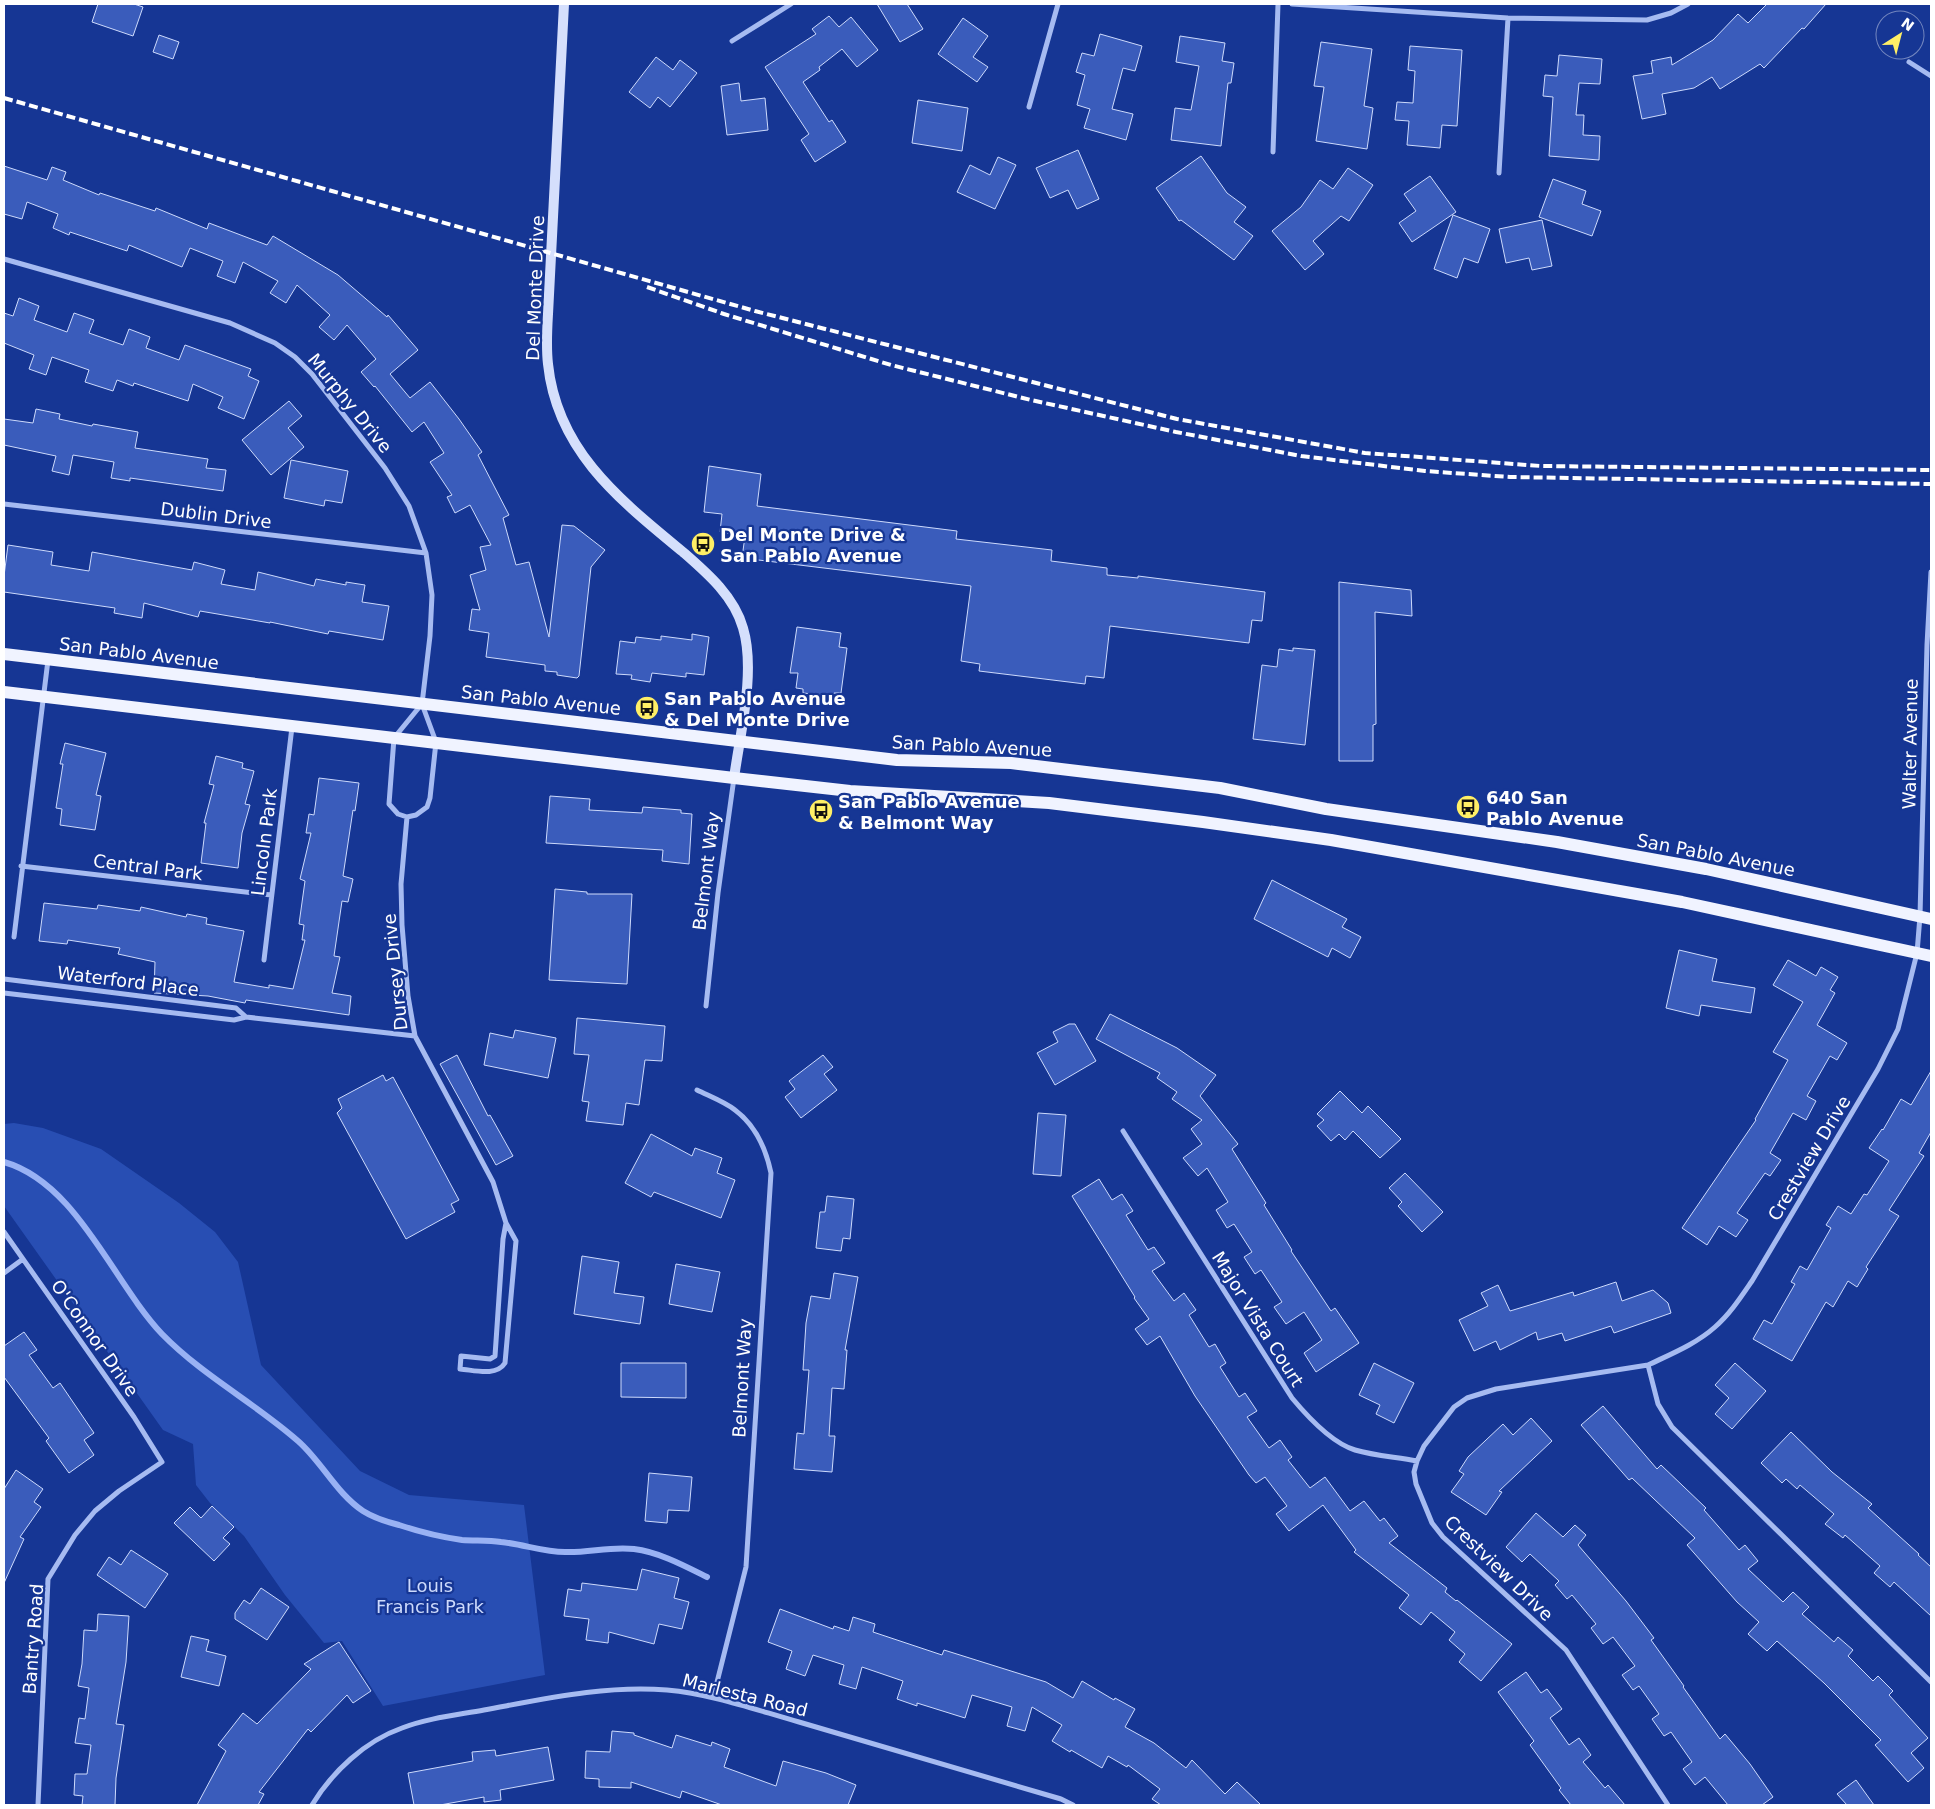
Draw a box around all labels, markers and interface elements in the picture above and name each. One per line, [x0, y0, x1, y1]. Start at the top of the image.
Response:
north arrow [1875, 10, 1925, 60]
text: N [1898, 15, 1917, 34]
street label: Del Monte Drive [522, 215, 548, 361]
street label: Murphy Drive [304, 349, 396, 457]
street label: Dublin Drive [159, 498, 273, 532]
place label: Del Monte Drive & San Pablo Avenue [720, 524, 906, 566]
bus stop icon: Del Monte Drive & San Pablo Avenue [690, 531, 716, 557]
street label: San Pablo Avenue [58, 633, 220, 673]
street label: Walter Avenue [1898, 678, 1922, 810]
street label: San Pablo Avenue [460, 681, 622, 719]
place label: San Pablo Avenue & Del Monte Drive [664, 688, 850, 730]
bus stop icon: San Pablo Avenue & Del Monte Drive [634, 695, 660, 721]
street label: San Pablo Avenue [891, 731, 1053, 761]
street label: Lincoln Park [247, 786, 281, 897]
place label: 640 San Pablo Avenue [1486, 787, 1624, 829]
place label: San Pablo Avenue & Belmont Way [838, 791, 1020, 833]
bus stop icon: 640 San Pablo Avenue [1455, 794, 1481, 820]
bus stop icon: San Pablo Avenue & Belmont Way [808, 798, 834, 824]
street label: Belmont Way [688, 810, 724, 932]
street label: San Pablo Avenue [1635, 829, 1797, 881]
street label: Central Park [92, 850, 205, 884]
street label: Dursey Drive [378, 912, 412, 1032]
street label: Waterford Place [56, 962, 200, 1000]
street label: Crestview Drive [1763, 1092, 1855, 1224]
street label: Major Vista Court [1208, 1248, 1308, 1390]
street label: O'Connor Drive [47, 1276, 143, 1400]
street label: Belmont Way [728, 1317, 756, 1438]
street label: Crestview Drive [1441, 1511, 1557, 1625]
park label: Louis Francis Park [376, 1575, 484, 1617]
street label: Bantry Road [19, 1583, 47, 1695]
street label: Marlesta Road [680, 1669, 810, 1721]

